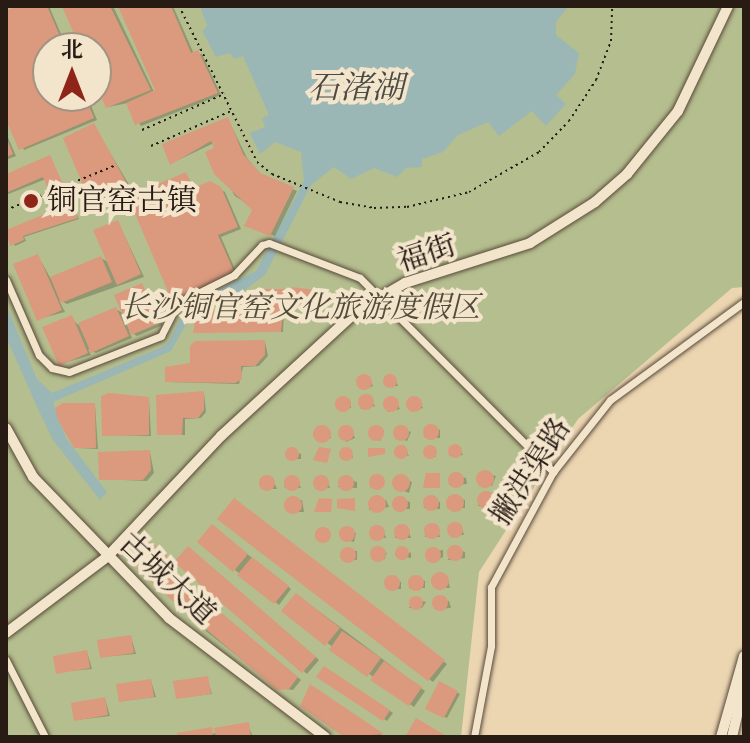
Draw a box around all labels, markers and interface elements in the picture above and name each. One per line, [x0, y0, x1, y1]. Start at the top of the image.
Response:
north arrow [32, 32, 112, 112]
text: 北 [61, 35, 83, 65]
water label: 石渚湖 [308, 69, 404, 107]
place label: 铜官窑古镇 [47, 183, 197, 219]
marker: 铜官窑古镇 [22, 192, 40, 210]
street label: 福街 [393, 228, 461, 280]
park label: 长沙铜官窑文化旅游度假区 [120, 290, 480, 326]
street label: 撇洪渠路 [483, 412, 579, 532]
street label: 古城大道 [111, 525, 223, 633]

